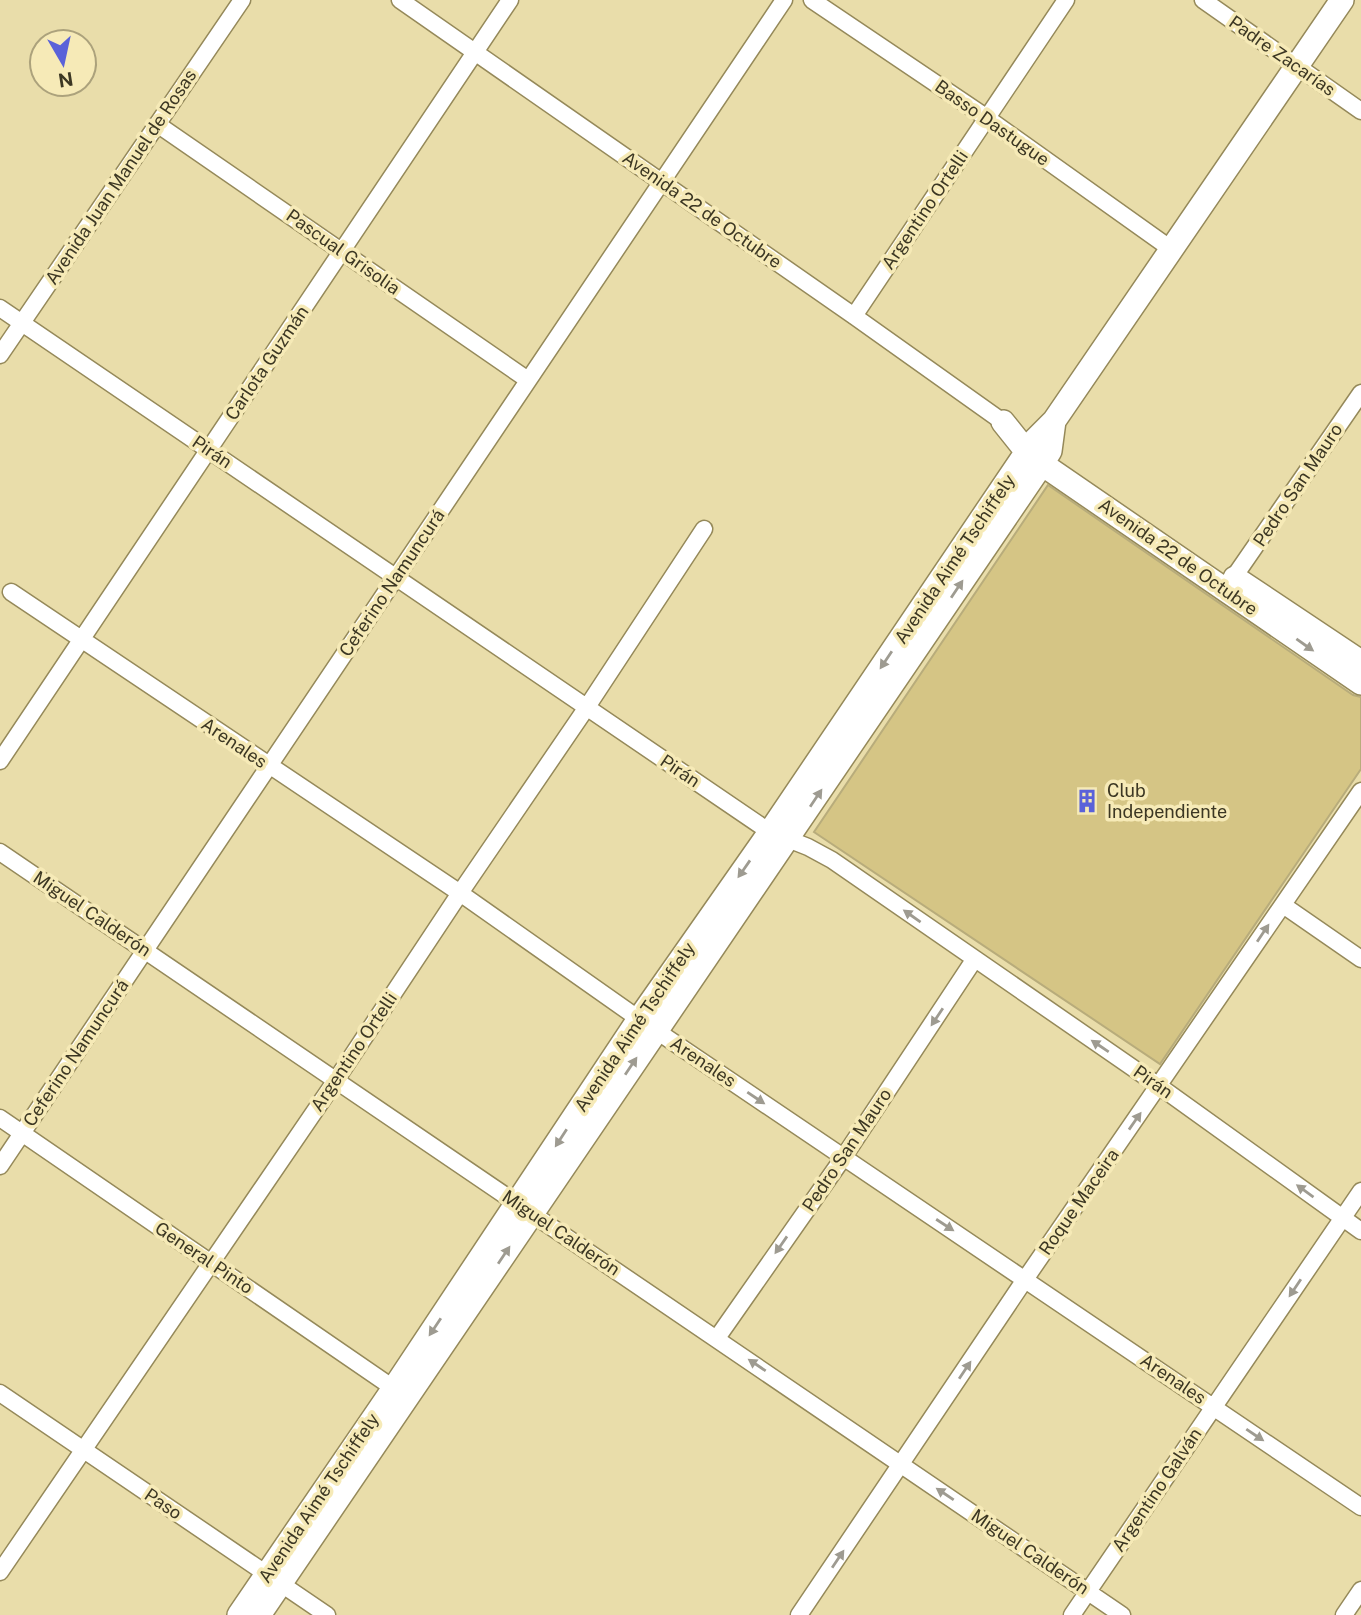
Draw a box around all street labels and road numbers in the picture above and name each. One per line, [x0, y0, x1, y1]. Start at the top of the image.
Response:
street label: Padre Zacarías [1225, 11, 1339, 100]
street label: Avenida Juan Manuel de Rosas [41, 65, 200, 288]
street label: Basso Dastugue [931, 75, 1053, 170]
street label: Argentino Ortelli [877, 146, 972, 273]
street label: Avenida 22 de Octubre [619, 147, 786, 272]
street label: Pascual Grisolia [282, 205, 404, 299]
street label: Carlota Guzmán [221, 302, 313, 424]
street label: Pedro San Mauro [1249, 419, 1347, 550]
street label: Pirán [189, 431, 236, 472]
street label: Avenida Aimé Tschiffely [890, 470, 1019, 647]
street label: Avenida 22 de Octubre [1095, 494, 1262, 619]
street label: Ceferino Namuncurá [335, 505, 449, 660]
street label: Arenales [198, 713, 271, 772]
street label: Pirán [657, 750, 704, 791]
street label: Miguel Calderón [29, 866, 155, 961]
street label: Avenida Aimé Tschiffely [570, 938, 699, 1115]
street label: Ceferino Namuncurá [19, 975, 133, 1130]
street label: Argentino Ortelli [306, 988, 401, 1115]
street label: Arenales [667, 1032, 740, 1091]
street label: Pirán [1130, 1061, 1177, 1103]
street label: Pedro San Mauro [798, 1084, 896, 1215]
street label: Roque Maceira [1034, 1145, 1123, 1259]
street label: Miguel Calderón [498, 1185, 624, 1280]
street label: General Pinto [151, 1217, 257, 1298]
street label: Arenales [1137, 1349, 1210, 1408]
street label: Avenida Aimé Tschiffely [254, 1409, 383, 1586]
street label: Argentino Galván [1107, 1424, 1206, 1555]
street label: Paso [141, 1484, 186, 1524]
street label: Miguel Calderón [967, 1504, 1093, 1599]

